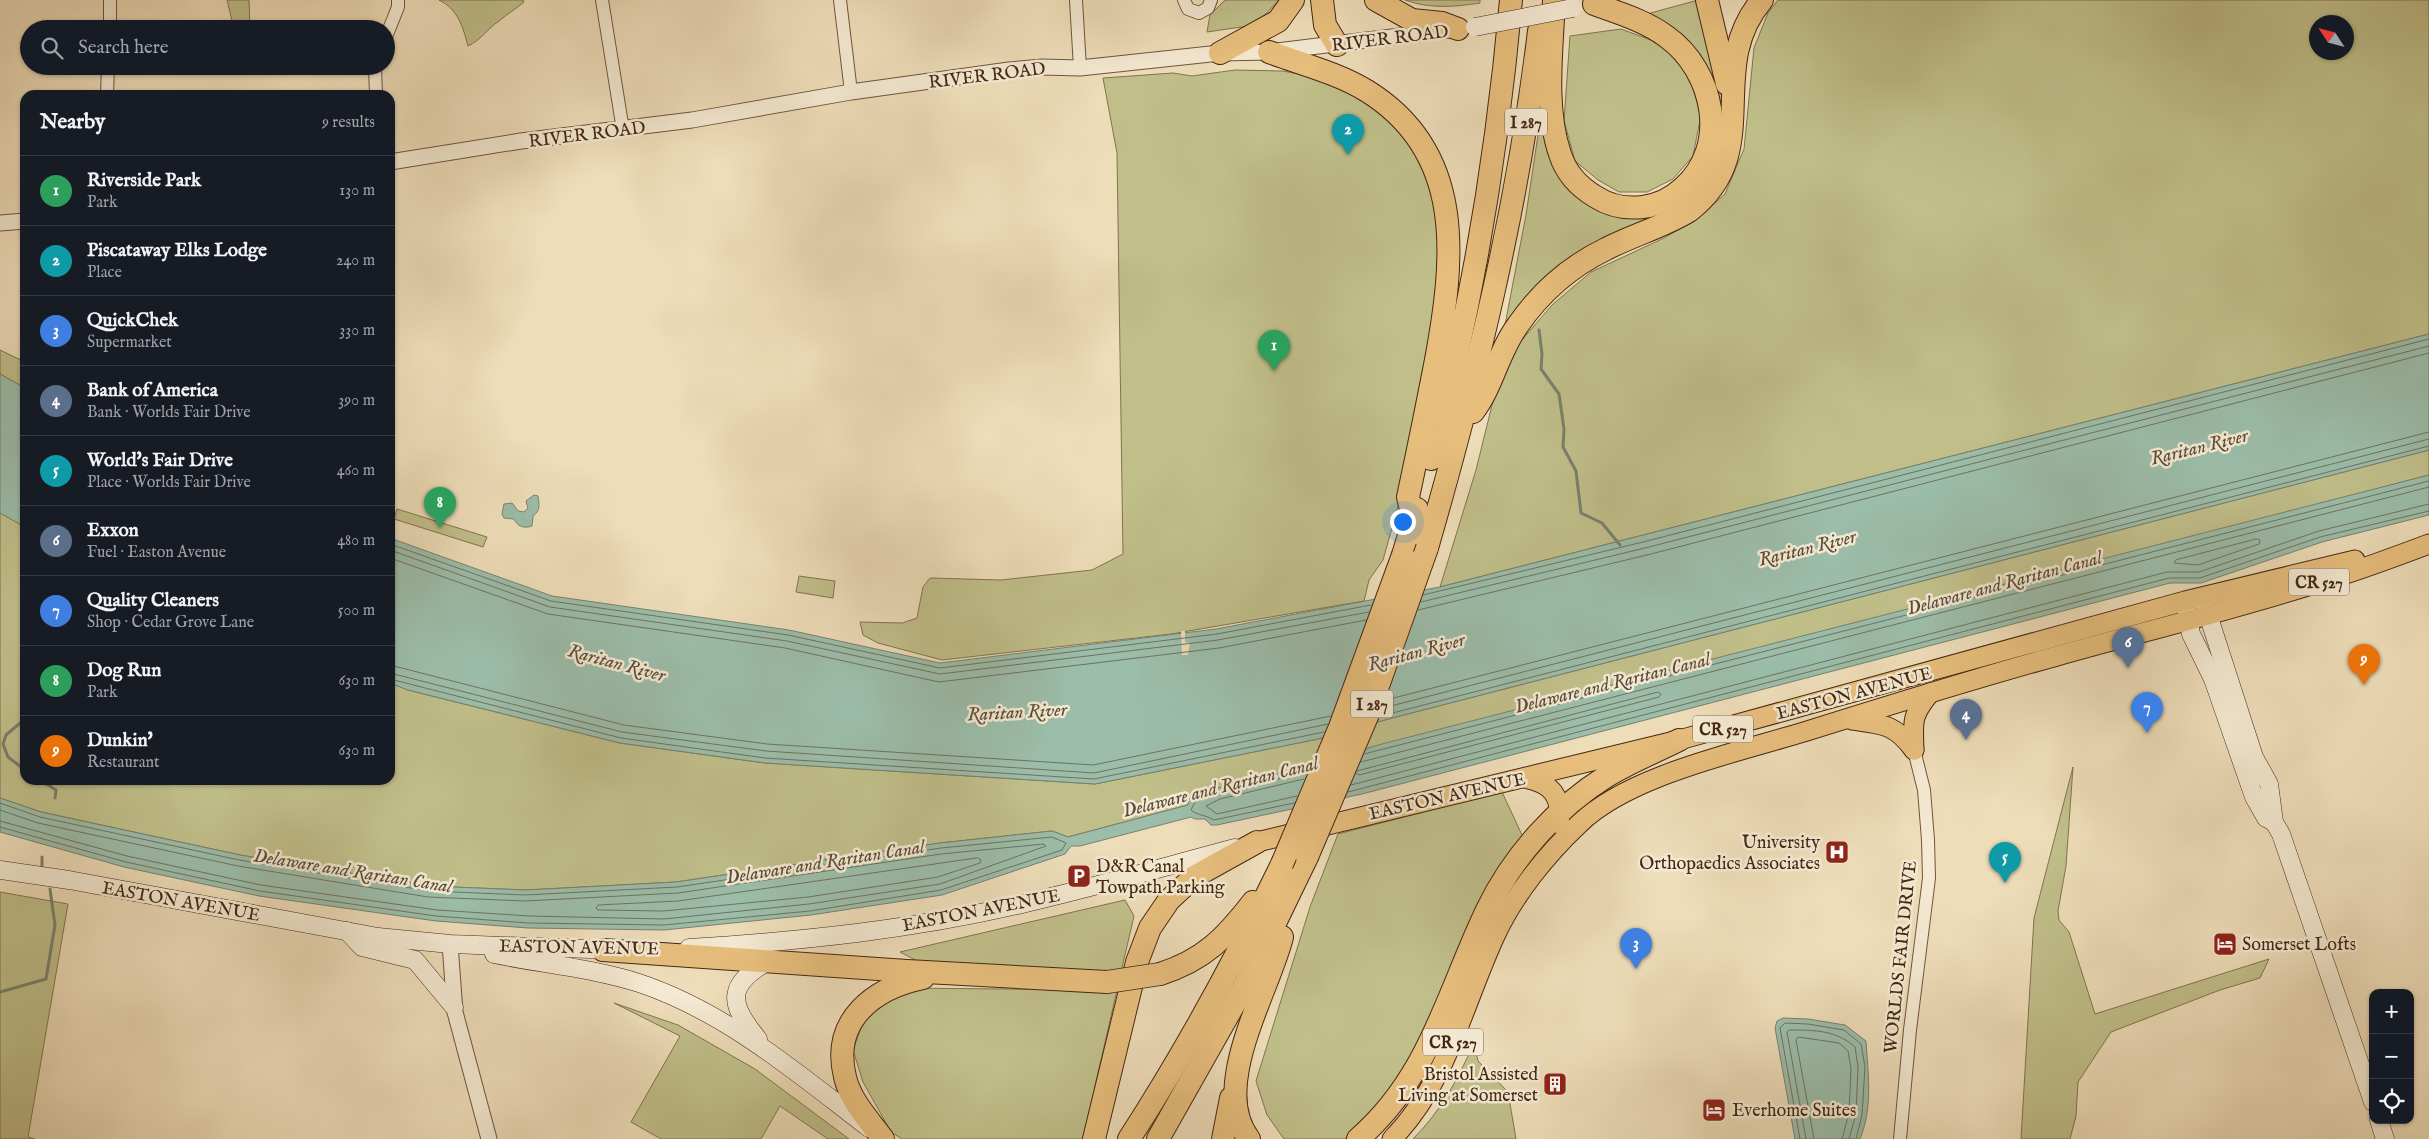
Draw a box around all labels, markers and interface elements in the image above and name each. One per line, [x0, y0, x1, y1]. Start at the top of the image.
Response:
north arrow [2309, 15, 2354, 60]
search box [20, 20, 395, 75]
street label: RIVER ROAD [1330, 21, 1450, 58]
icon: search [38, 34, 66, 62]
text: Search here [78, 36, 169, 60]
street label: RIVER ROAD [927, 58, 1047, 95]
road number: I 287 [1505, 108, 1547, 136]
text: Nearby [40, 109, 105, 136]
text: 9 results [322, 113, 375, 133]
pin: 2 [1332, 114, 1364, 155]
street label: RIVER ROAD [527, 117, 647, 154]
text: Riverside Park [87, 169, 201, 193]
text: 1 [53, 181, 59, 201]
text: 130 m [339, 181, 375, 201]
text: Park [87, 193, 117, 213]
text: Piscataway Elks Lodge [87, 239, 267, 263]
text: 2 [52, 251, 60, 271]
text: 240 m [336, 251, 375, 271]
text: Place [87, 263, 122, 283]
text: QuickChek [87, 309, 178, 333]
text: 3 [53, 321, 59, 341]
text: 330 m [339, 321, 375, 341]
pin: 1 [1258, 330, 1290, 371]
text: Supermarket [87, 333, 172, 353]
text: Bank of America [87, 379, 218, 403]
text: 4 [52, 391, 60, 411]
text: 390 m [338, 391, 375, 411]
text: Bank · Worlds Fair Drive [87, 403, 251, 423]
water label: Raritan River [2148, 424, 2252, 472]
text: World's Fair Drive [87, 449, 233, 473]
text: 5 [53, 461, 59, 481]
text: 460 m [337, 461, 375, 481]
text: Place · Worlds Fair Drive [87, 473, 251, 493]
pin: 8 [424, 487, 456, 528]
your location [1390, 509, 1416, 535]
text: Exxon [87, 519, 139, 543]
water label: Raritan River [1756, 525, 1860, 573]
text: 6 [53, 531, 59, 551]
text: 480 m [337, 531, 375, 551]
text: Fuel · Easton Avenue [87, 543, 226, 563]
water label: Delaware and Raritan Canal [1905, 546, 2106, 621]
road number: CR 527 [2289, 568, 2349, 596]
text: Quality Cleaners [87, 589, 219, 613]
text: 7 [52, 601, 60, 621]
text: 500 m [338, 601, 375, 621]
text: Shop · Cedar Grove Lane [87, 613, 254, 633]
pin: 6 [2112, 627, 2144, 668]
water label: Raritan River [1365, 628, 1469, 677]
water label: Raritan River [565, 639, 669, 689]
pin: 9 [2348, 644, 2380, 685]
water label: Delaware and Raritan Canal [1512, 648, 1714, 720]
text: Dog Run [87, 659, 161, 683]
street label: EASTON AVENUE [1774, 663, 1935, 726]
text: 8 [53, 671, 59, 691]
text: 630 m [339, 671, 375, 691]
text: Park [87, 683, 117, 703]
road number: I 287 [1351, 691, 1393, 718]
pin: 7 [2131, 692, 2163, 733]
water label: Raritan River [967, 698, 1069, 728]
pin: 4 [1950, 699, 1982, 740]
road number: CR 527 [1693, 716, 1753, 742]
text: Dunkin' [87, 729, 153, 753]
text: 9 [53, 741, 59, 761]
text: 630 m [339, 741, 375, 761]
water label: Delaware and Raritan Canal [1120, 752, 1322, 824]
text: Restaurant [87, 753, 160, 773]
street label: EASTON AVENUE [1367, 768, 1528, 827]
place label: University Orthopaedics Associates [1639, 832, 1820, 876]
water label: Delaware and Raritan Canal [724, 835, 928, 891]
hospital icon: University Orthopaedics Associates [1824, 839, 1850, 865]
pin: 5 [1989, 842, 2021, 883]
water label: Delaware and Raritan Canal [252, 844, 455, 900]
place label: D&R Canal Towpath Parking [1096, 856, 1225, 900]
street label: WORLDS FAIR DRIVE [1880, 860, 1923, 1055]
parking icon: D&R Canal Towpath Parking [1066, 863, 1092, 889]
street label: EASTON AVENUE [100, 877, 262, 928]
street label: EASTON AVENUE [901, 885, 1062, 938]
pin: 3 [1620, 928, 1652, 969]
hotel icon: Somerset Lofts [2212, 931, 2238, 957]
place label: Somerset Lofts [2242, 934, 2356, 957]
street label: EASTON AVENUE [499, 936, 659, 961]
map controls [2369, 989, 2414, 1124]
button: + [2369, 989, 2414, 1034]
road number: CR 527 [1423, 1028, 1483, 1056]
button: − [2369, 1034, 2414, 1079]
place label: Bristol Assisted Living at Somerset [1398, 1064, 1538, 1108]
building icon: Bristol Assisted Living at Somerset [1542, 1071, 1568, 1097]
button: locate [2369, 1079, 2414, 1124]
hotel icon: Everhome Suites [1701, 1097, 1727, 1123]
place label: Everhome Suites [1732, 1100, 1856, 1123]

